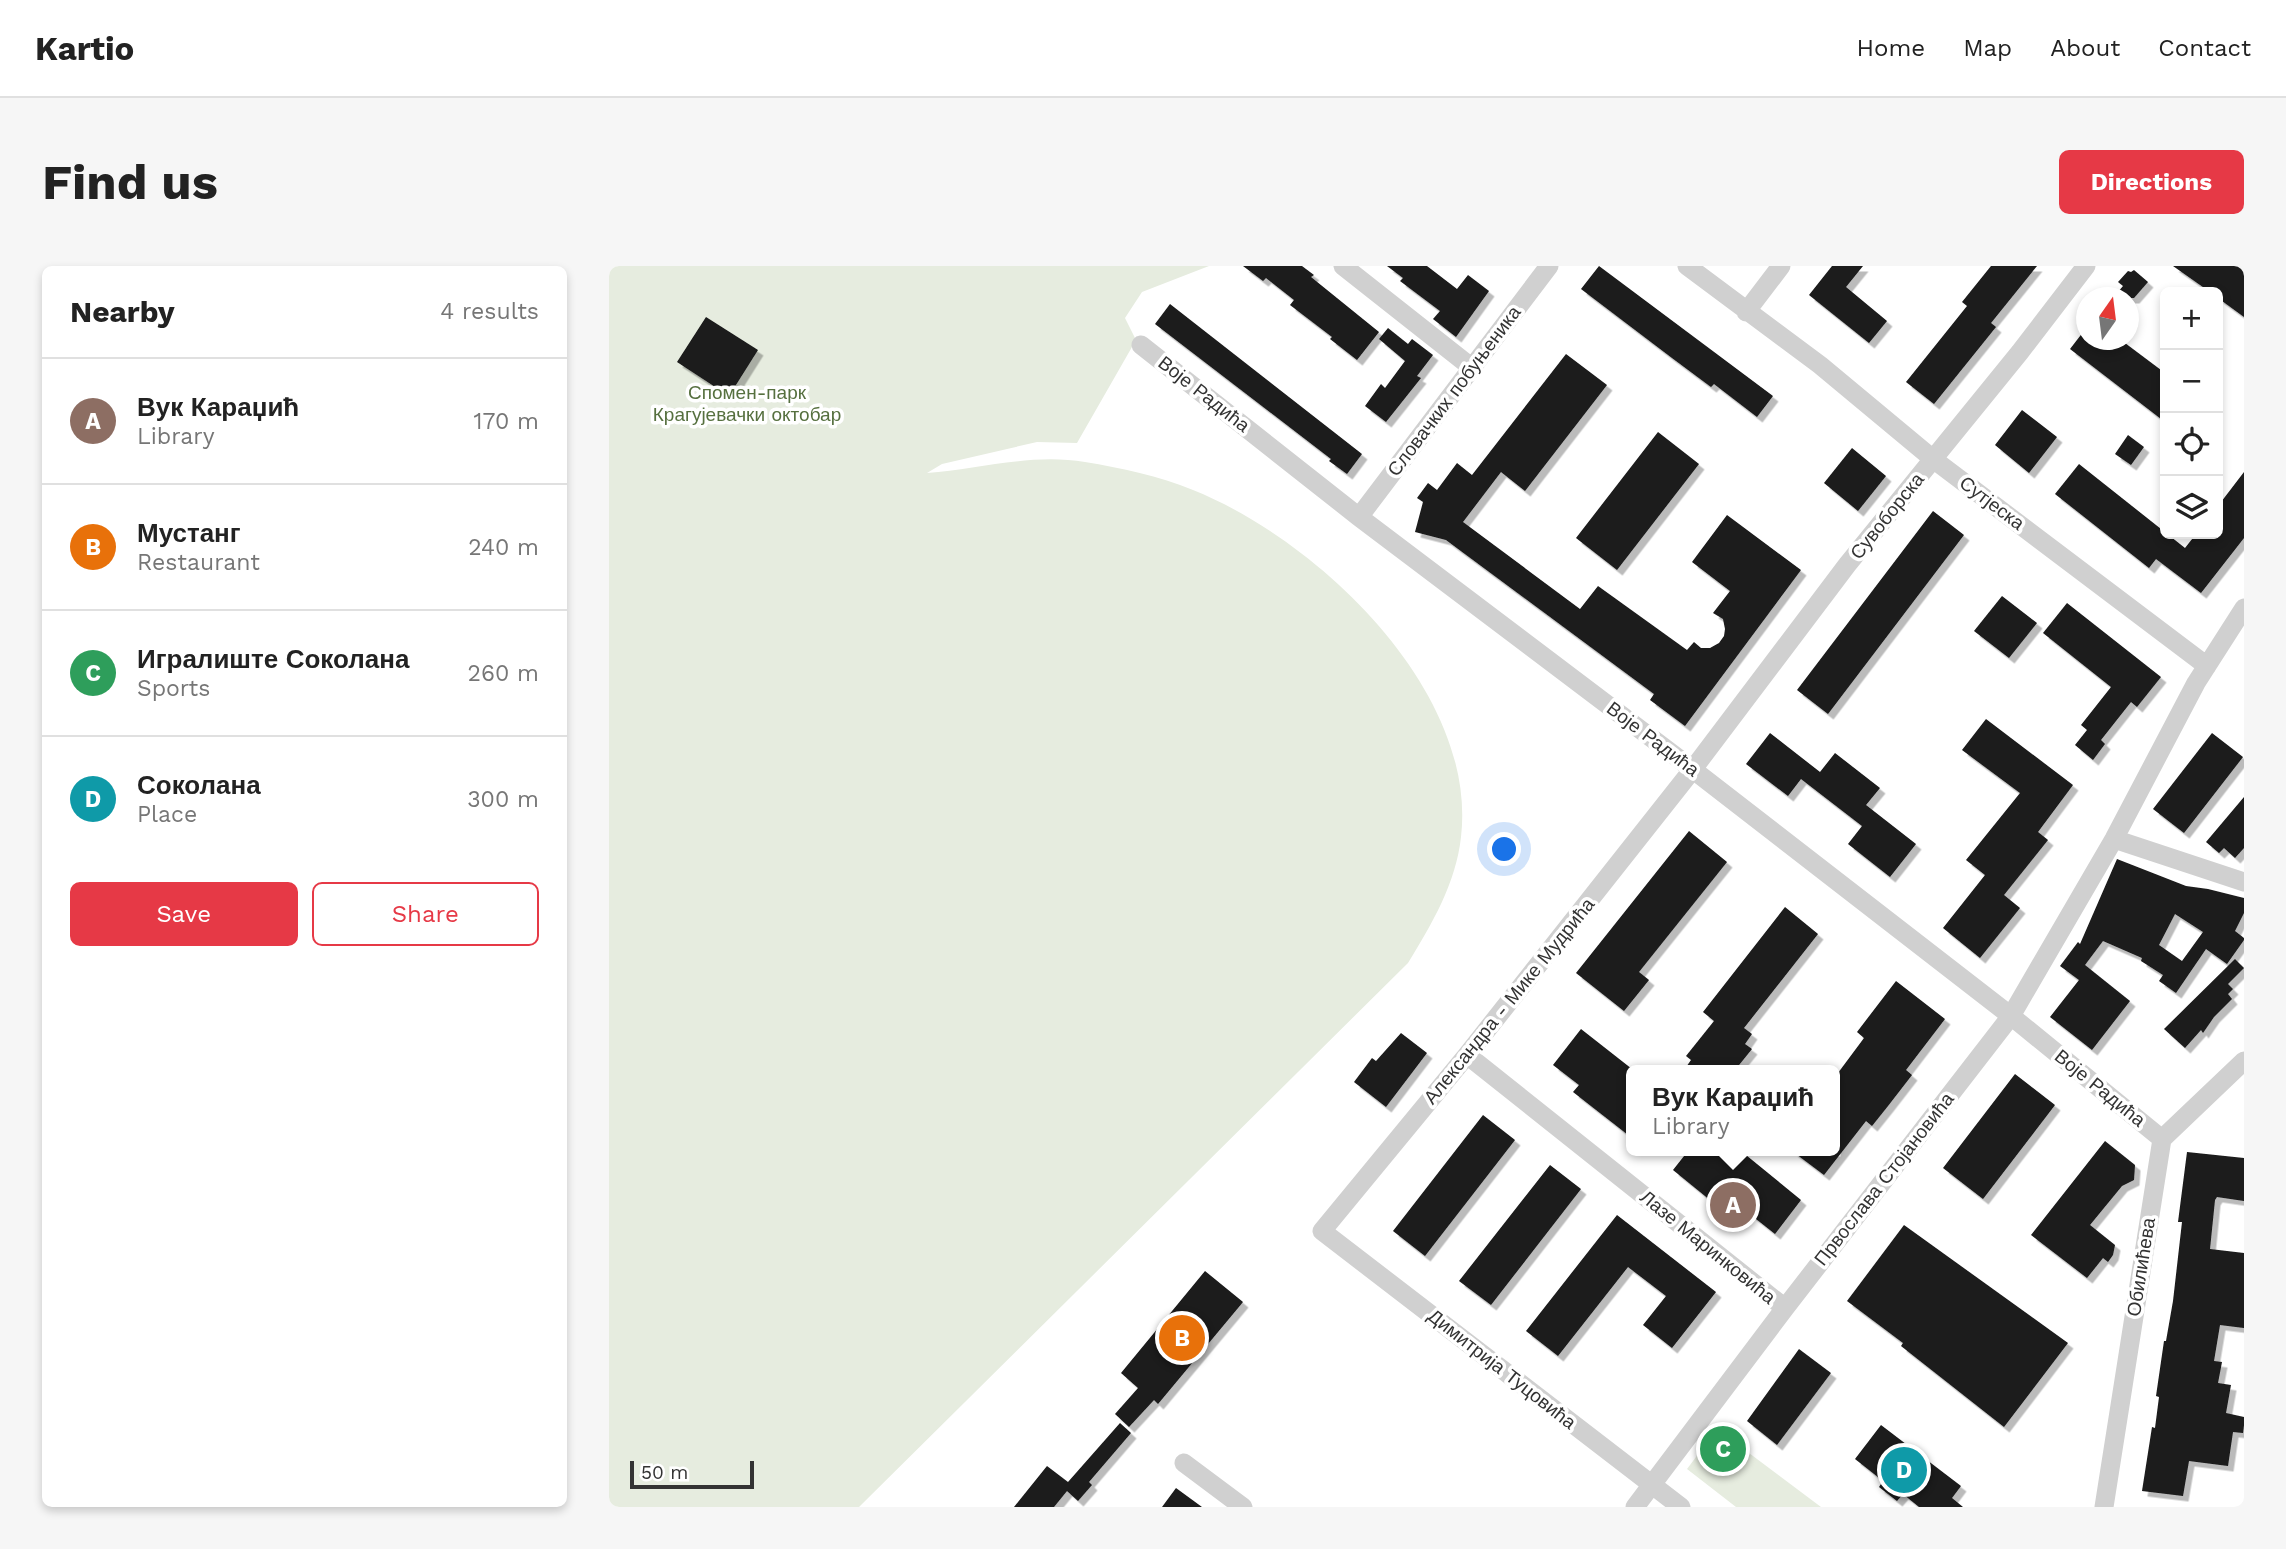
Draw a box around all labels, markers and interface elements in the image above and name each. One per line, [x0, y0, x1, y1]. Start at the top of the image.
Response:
text: Kartio [35, 29, 134, 68]
text: Home [1857, 34, 1925, 62]
text: Map [1963, 34, 2012, 62]
text: About [2050, 34, 2120, 62]
text: Contact [2158, 34, 2251, 62]
button: Directions [2059, 150, 2244, 214]
text: Find us [42, 153, 218, 211]
north arrow [2076, 287, 2139, 350]
map controls [2160, 287, 2223, 539]
button: + [2160, 287, 2223, 350]
text: Nearby [70, 294, 175, 329]
text: 4 results [440, 298, 539, 325]
street label: Словачких побуњеника [1382, 301, 1526, 481]
button: − [2160, 350, 2223, 413]
street label: Воје Радића [1154, 351, 1255, 437]
park label: Спомен-парк Крагујевачки октобар [653, 381, 841, 426]
text: Вук Караџић [137, 392, 299, 422]
text: A [85, 408, 101, 435]
text: 170 m [474, 408, 539, 435]
button: locate [2160, 413, 2223, 476]
text: Library [137, 423, 215, 450]
street label: Сувоборска [1845, 468, 1929, 564]
street label: Сутјеска [1955, 471, 2029, 535]
button: layers [2160, 476, 2223, 539]
text: Мустанг [137, 518, 241, 548]
text: B [85, 534, 101, 561]
text: 240 m [468, 534, 539, 561]
text: Restaurant [137, 549, 260, 576]
text: Игралиште Соколана [137, 644, 409, 674]
text: C [85, 660, 101, 687]
text: 260 m [468, 660, 539, 687]
text: Sports [137, 675, 210, 702]
street label: Воје Радића [1602, 697, 1704, 782]
text: Соколана [137, 770, 261, 800]
text: D [85, 786, 101, 813]
text: 300 m [467, 786, 539, 813]
text: Place [137, 801, 197, 828]
your location [1487, 832, 1521, 866]
button: Save [70, 882, 298, 946]
button: Share [312, 882, 539, 946]
street label: Александра - Мике Мудрића [1419, 893, 1600, 1109]
street label: Воје Радића [2050, 1044, 2150, 1132]
popup [1626, 1065, 1840, 1156]
text: Вук Караџић [1652, 1082, 1814, 1112]
street label: Првослава Стојановића [1809, 1088, 1959, 1270]
text: Library [1652, 1113, 1730, 1140]
pin: A [1710, 1179, 1756, 1231]
street label: Лазе Маринковића [1636, 1185, 1781, 1309]
street label: Обилићева [2122, 1216, 2160, 1318]
street label: Димитрија Туцовића [1423, 1304, 1581, 1434]
pin: B [1159, 1312, 1205, 1364]
pin: C [1700, 1423, 1746, 1475]
pin: D [1881, 1444, 1927, 1496]
scale bar [630, 1458, 754, 1490]
text: 50 m [641, 1461, 688, 1484]

